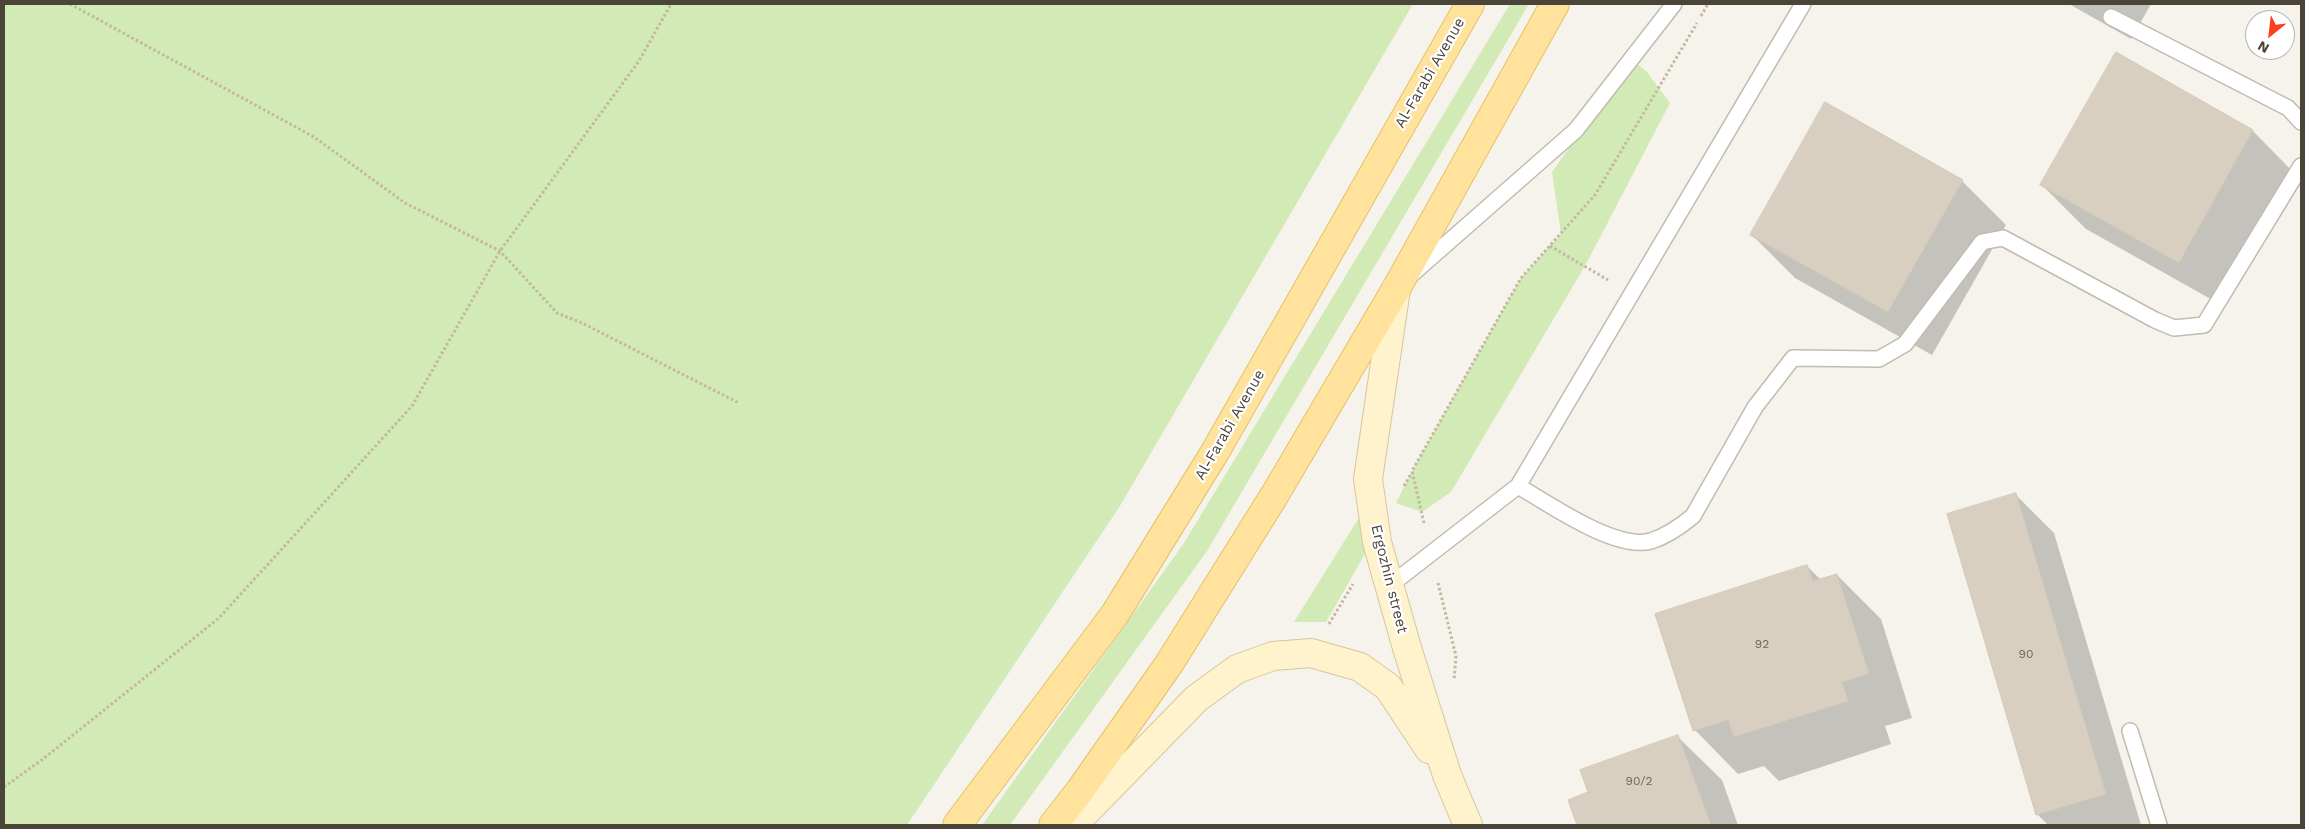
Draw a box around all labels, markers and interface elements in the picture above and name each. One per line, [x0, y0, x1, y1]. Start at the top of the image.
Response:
north arrow [2245, 10, 2295, 60]
street label: Al-Farabi Avenue [1391, 15, 1469, 131]
text: N [2255, 38, 2272, 57]
street label: Al-Farabi Avenue [1191, 367, 1269, 483]
street label: Ergozhin street [1367, 523, 1411, 635]
house number: 92 [1755, 637, 1769, 651]
house number: 90 [2019, 647, 2033, 661]
house number: 90/2 [1626, 774, 1652, 788]

